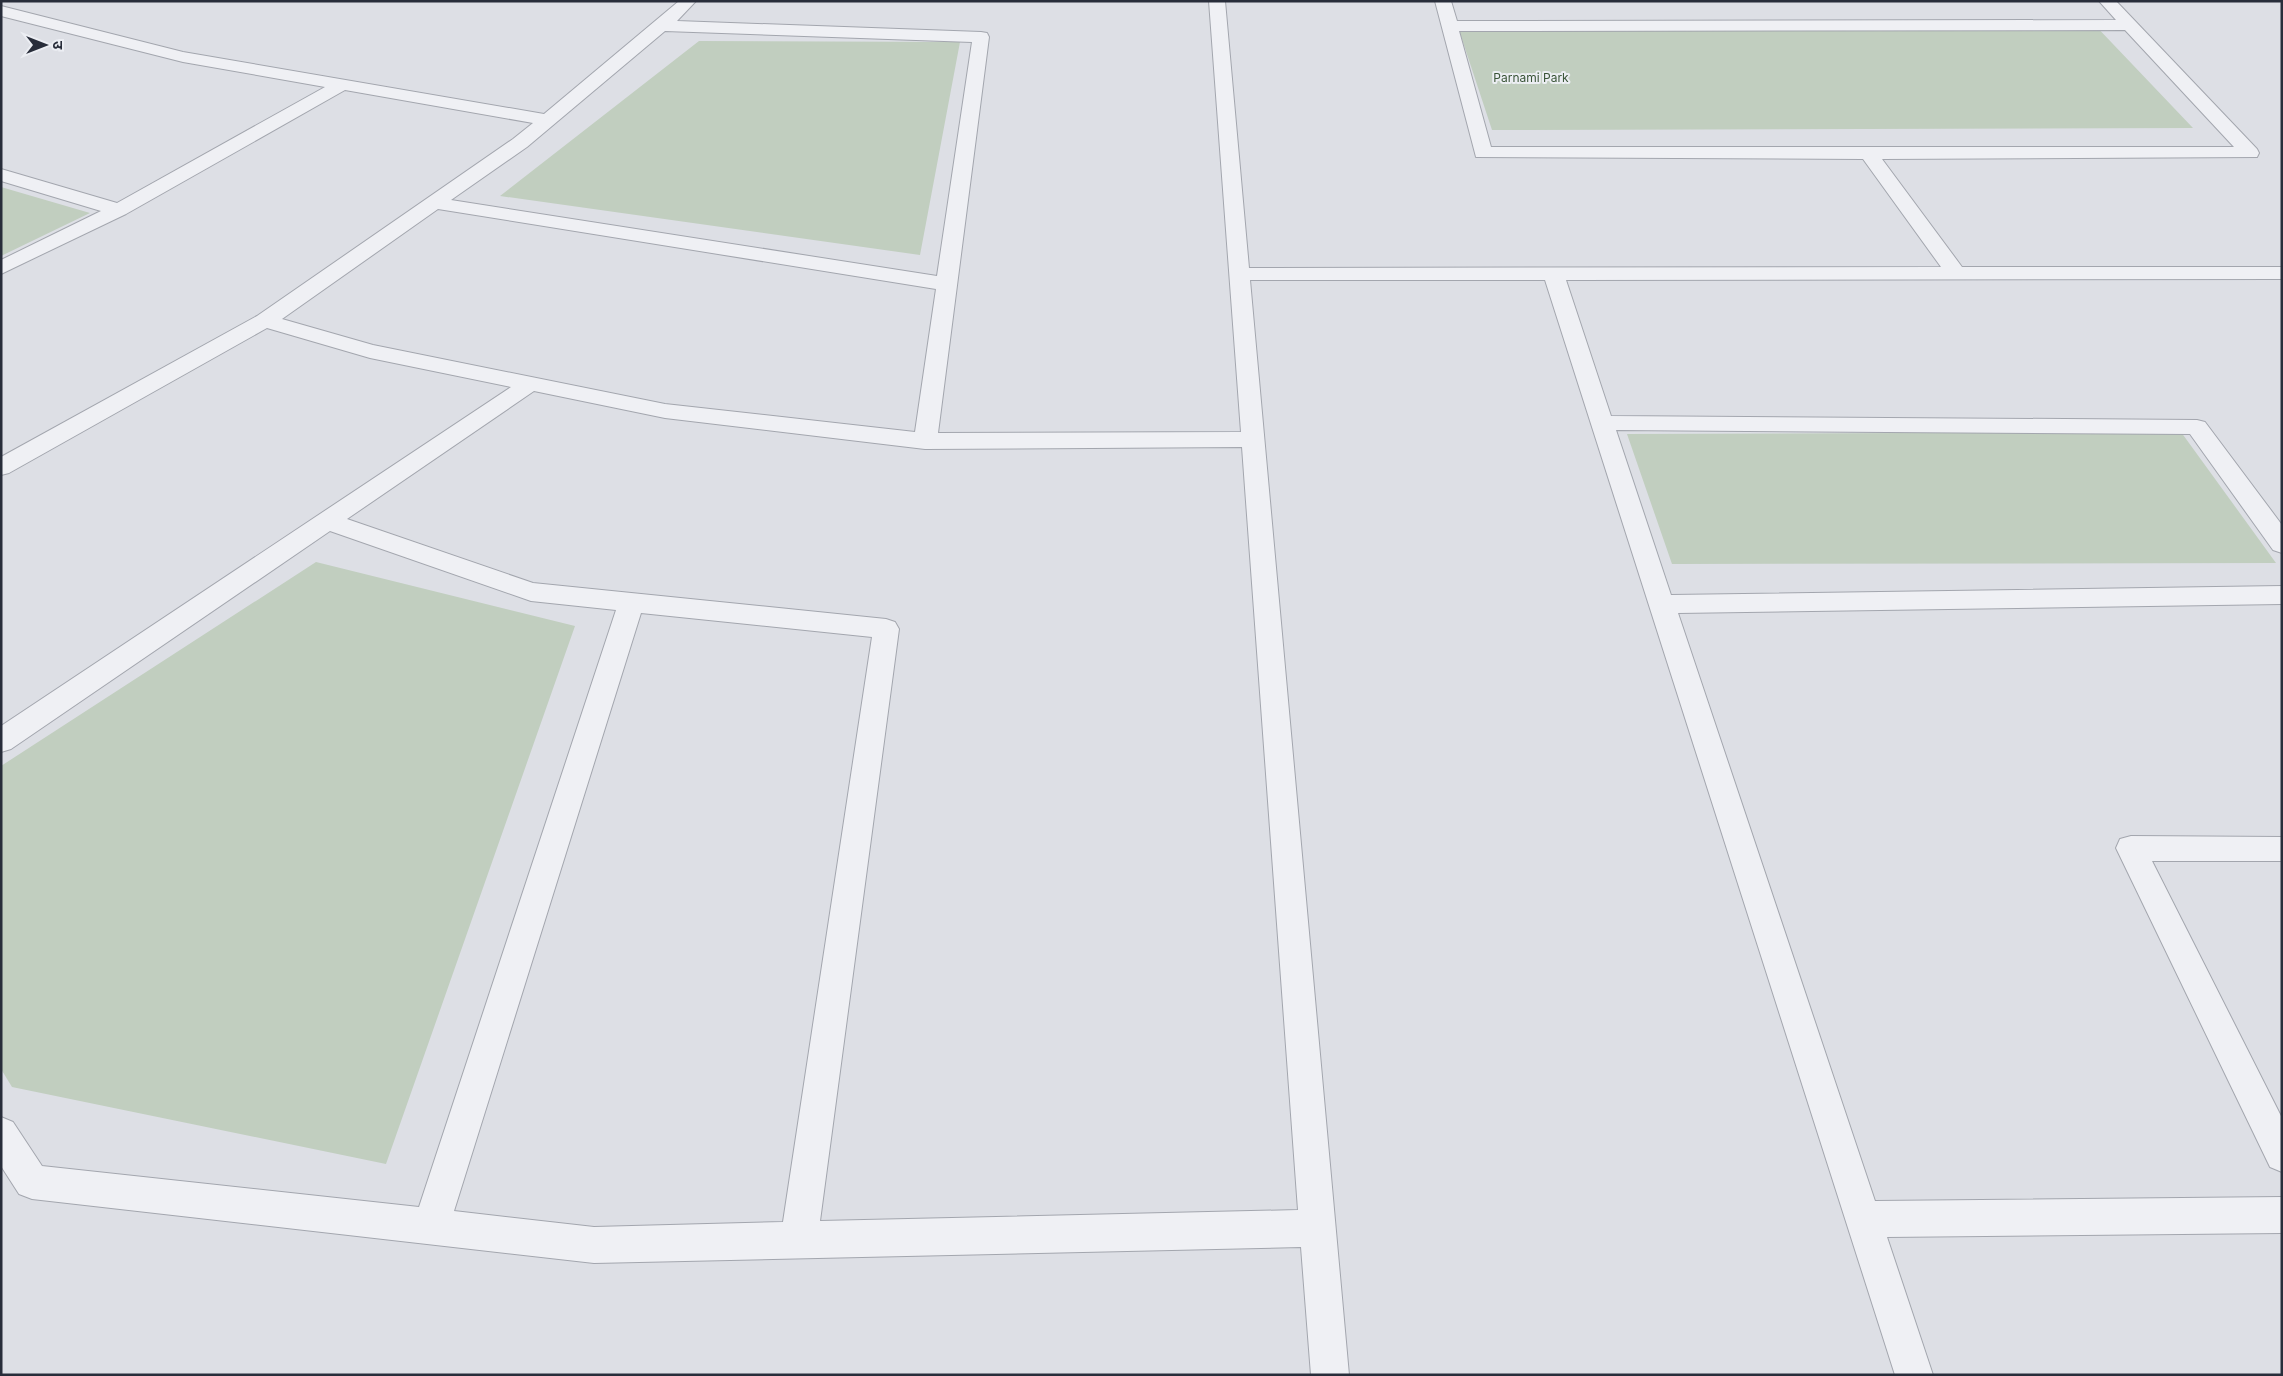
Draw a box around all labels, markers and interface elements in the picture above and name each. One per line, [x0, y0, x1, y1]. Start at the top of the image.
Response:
north arrow [20, 20, 70, 70]
text: उ [50, 41, 67, 50]
park label: Parnami Park [1493, 70, 1569, 85]

